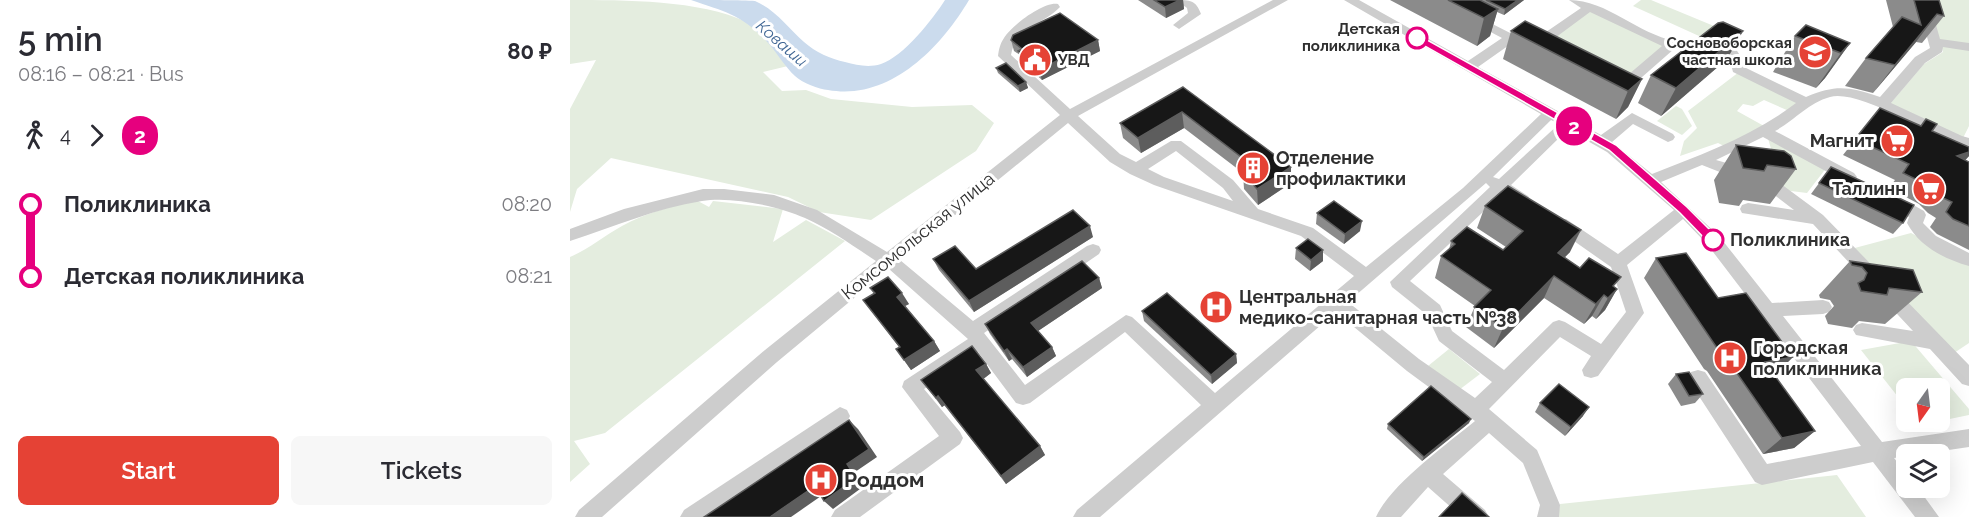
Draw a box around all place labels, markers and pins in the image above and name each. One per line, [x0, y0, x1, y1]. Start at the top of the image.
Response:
place label: Детская поликлиника [1302, 20, 1400, 55]
marker: Детская поликлиника [1406, 27, 1428, 49]
place label: Сосновоборская частная школа [1667, 34, 1792, 69]
school or university icon: Сосновоборская частная школа [1797, 34, 1833, 70]
public building icon: УВД [1017, 42, 1053, 78]
place label: УВД [1057, 51, 1090, 69]
supermarket icon: Магнит [1879, 123, 1915, 159]
place label: Магнит [1810, 130, 1874, 151]
place label: Отделение профилактики [1276, 147, 1406, 189]
building icon: Отделение профилактики [1235, 150, 1271, 186]
supermarket icon: Таллинн [1911, 171, 1947, 207]
place label: Таллинн [1832, 178, 1906, 199]
marker: Поликлиника [1702, 229, 1724, 251]
place label: Поликлиника [1730, 229, 1850, 250]
place label: Центральная медико-санитарная часть №38 [1239, 286, 1517, 328]
hospital icon: Центральная медико-санитарная часть №38 [1198, 289, 1234, 325]
place label: Городская поликлинника [1753, 337, 1882, 379]
hospital icon: Городская поликлинника [1712, 340, 1748, 376]
hospital icon: Роддом [803, 462, 839, 498]
place label: Роддом [844, 467, 924, 492]

